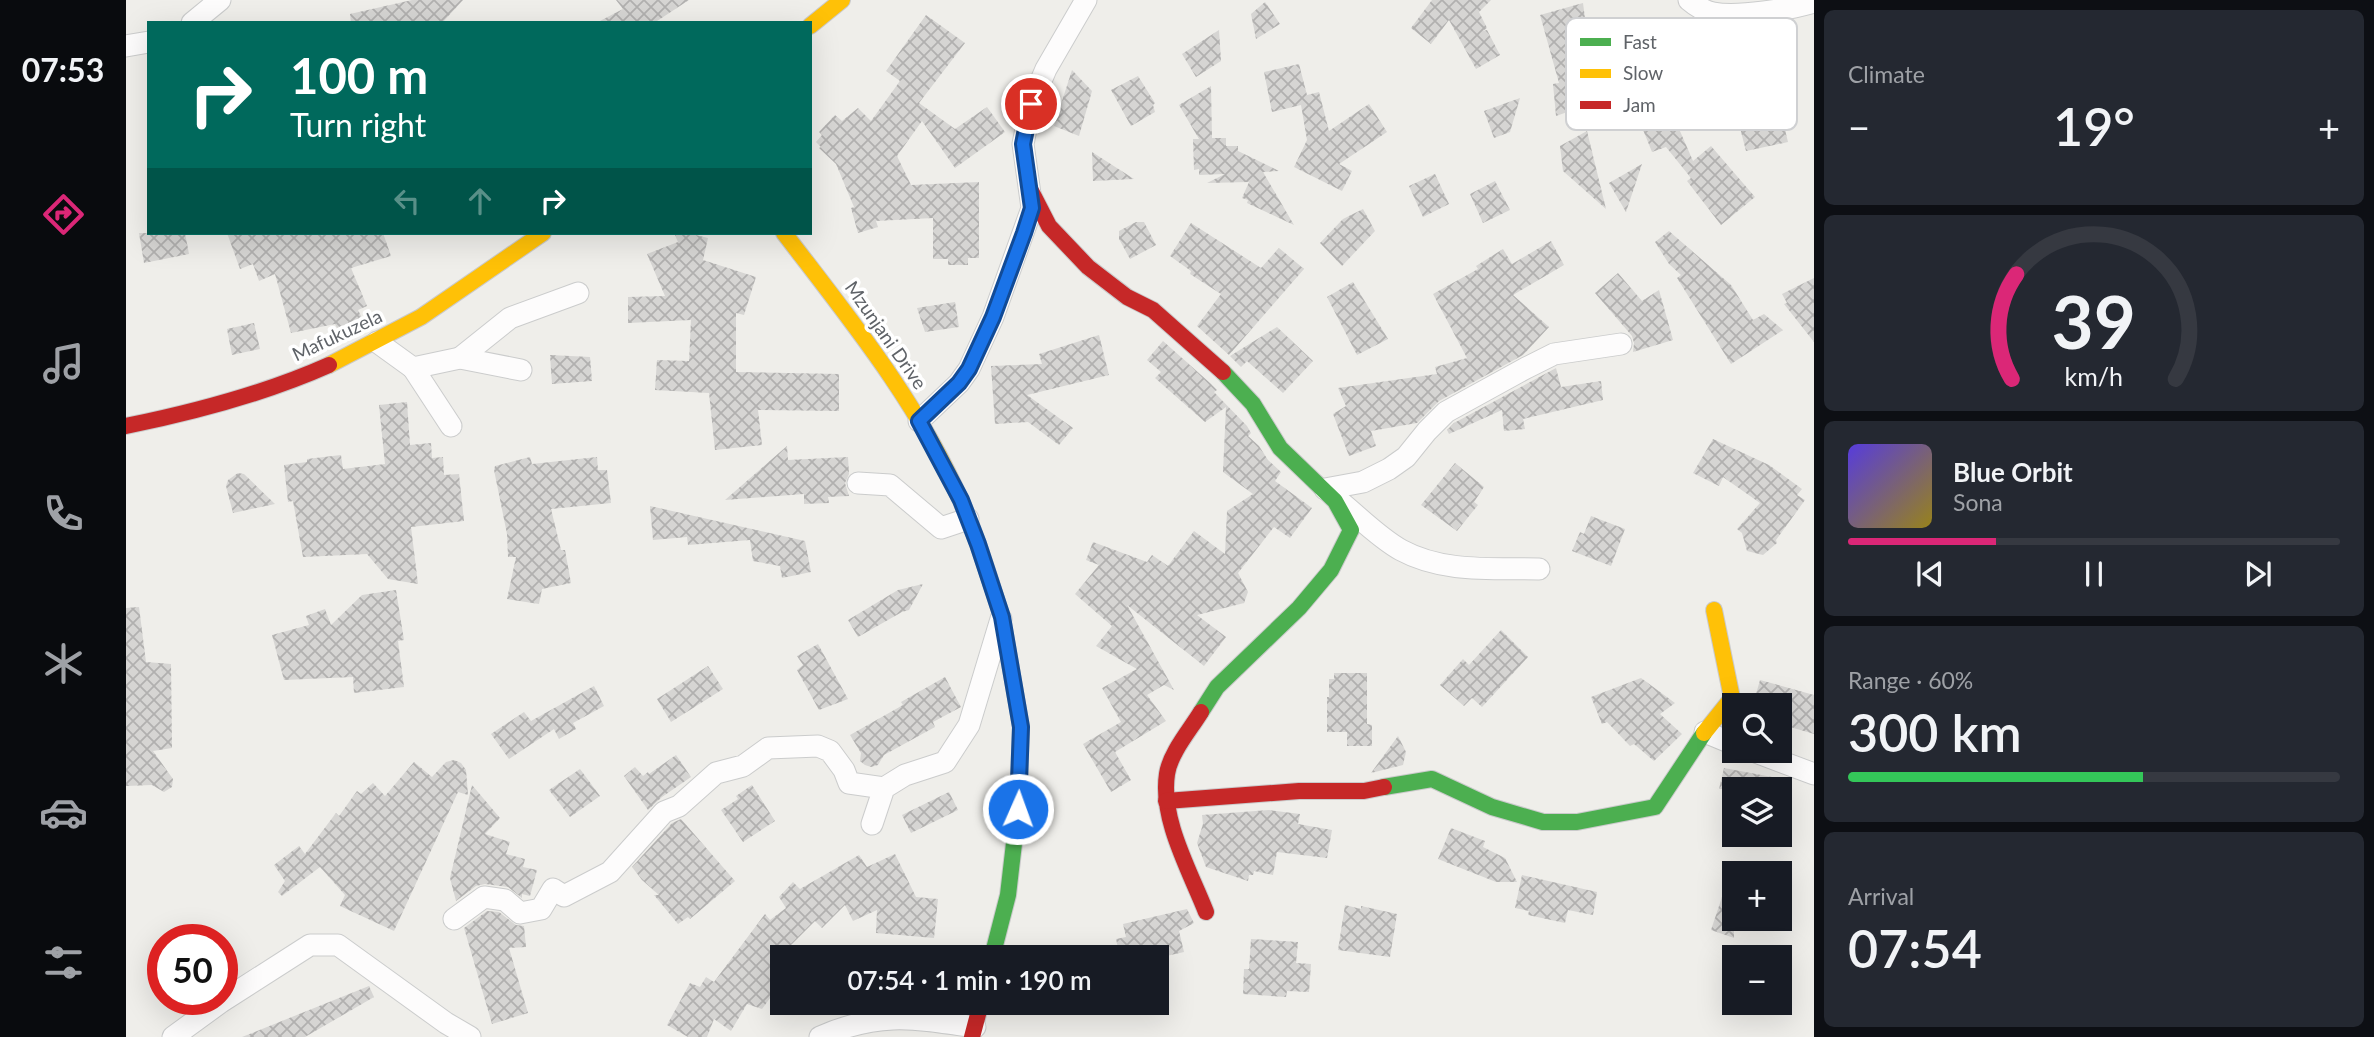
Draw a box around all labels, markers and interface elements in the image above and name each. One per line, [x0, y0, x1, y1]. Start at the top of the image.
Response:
legend [1566, 18, 1797, 130]
text: Fast [1623, 30, 1657, 53]
text: 100 m [290, 46, 428, 104]
icon: right [175, 49, 266, 140]
text: 07:53 [22, 50, 104, 89]
text: Climate [1848, 60, 1925, 88]
text: Slow [1623, 61, 1663, 84]
pin [1001, 74, 1061, 134]
icon: arrive [1012, 85, 1050, 123]
text: Jam [1623, 93, 1656, 116]
text: 19° [2053, 95, 2135, 157]
text: − [1848, 104, 1870, 150]
text: + [2318, 104, 2340, 150]
text: Turn right [290, 105, 426, 144]
icon: left [388, 182, 426, 220]
icon: ahead [461, 182, 499, 220]
icon: right [534, 182, 572, 220]
icon: directions [39, 190, 88, 239]
street label: Mzunjani Drive [841, 276, 932, 393]
text: 39 [2052, 278, 2136, 366]
street label: Mafukuzela [288, 304, 385, 365]
icon: music [39, 339, 88, 388]
text: km/h [2065, 361, 2123, 391]
text: Blue Orbit [1953, 456, 2073, 488]
text: Sona [1953, 488, 2003, 516]
icon: phone [39, 489, 88, 538]
icon: previous [1911, 555, 1949, 593]
icon: pause [2075, 555, 2113, 593]
icon: next [2239, 555, 2277, 593]
icon: climate [39, 639, 88, 688]
text: Range · 60% [1848, 666, 1973, 694]
map controls [1722, 693, 1792, 1015]
button: search [1722, 693, 1792, 763]
text: 300 km [1848, 701, 2022, 763]
position arrow [981, 772, 1055, 846]
button: layers [1722, 777, 1792, 847]
icon: car [39, 788, 88, 837]
button: + [1722, 861, 1792, 931]
text: Arrival [1848, 882, 1914, 910]
text: 07:54 [1848, 917, 1982, 979]
speed limit sign: 50 [147, 924, 238, 1015]
icon: filters [39, 938, 88, 987]
button: − [1722, 945, 1792, 1015]
text: 07:54 · 1 min · 190 m [847, 964, 1092, 996]

